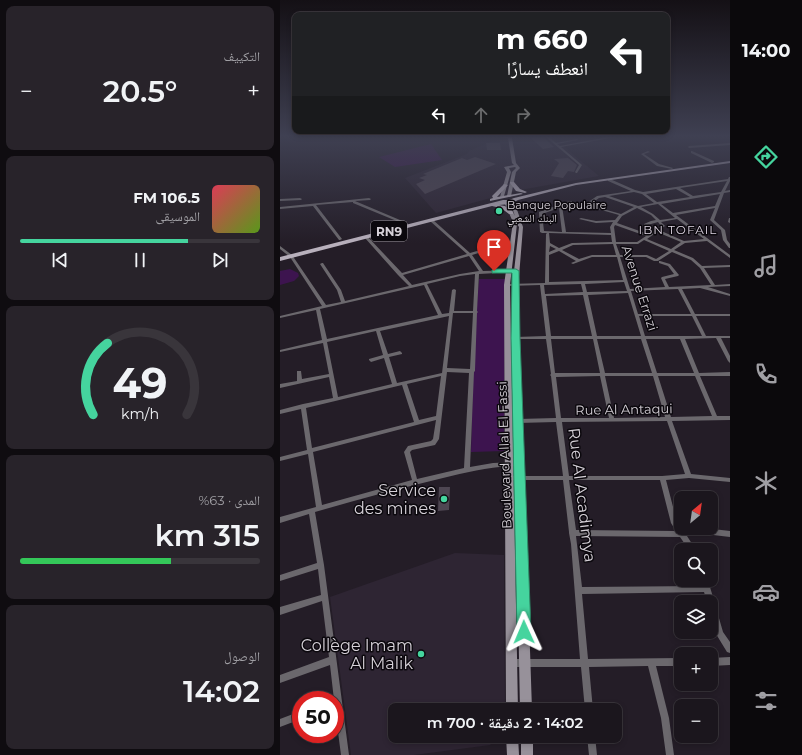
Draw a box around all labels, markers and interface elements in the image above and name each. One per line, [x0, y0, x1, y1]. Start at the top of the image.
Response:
text: 660 m [496, 22, 588, 56]
icon: left [602, 28, 654, 80]
text: 14:00 [742, 40, 790, 62]
text: التكييف [224, 48, 260, 64]
text: انعطف يسارًا [507, 58, 588, 80]
text: 20.5° [103, 73, 177, 110]
text: − [20, 78, 33, 105]
text: + [247, 78, 260, 105]
icon: left [428, 104, 450, 126]
icon: ahead [470, 104, 492, 126]
icon: right [512, 104, 534, 126]
icon: directions [752, 143, 780, 171]
text: 106.5 FM [133, 188, 200, 207]
place label: Banque Populaire البنك الشعبي [507, 198, 607, 227]
marker: Banque Populaire البنك الشعبي [494, 206, 504, 216]
text: الموسيقى [156, 208, 200, 224]
road number: RN9 [371, 221, 407, 241]
district label: IBN TOFAIL [639, 222, 717, 237]
pin [477, 230, 511, 271]
icon: arrive [483, 236, 505, 258]
street label: Avenue Errazi [619, 243, 661, 333]
icon: previous [49, 249, 71, 271]
icon: pause [129, 249, 151, 271]
icon: next [209, 249, 231, 271]
icon: music [752, 252, 780, 280]
text: 49 [112, 358, 168, 408]
icon: phone [752, 360, 780, 388]
street label: Boulevard Allal El Fassi [493, 381, 515, 529]
street label: Rue Al Antaqui [575, 400, 673, 418]
text: km/h [121, 405, 159, 423]
street label: Rue Al Acadimya [564, 427, 600, 563]
icon: climate [752, 469, 780, 497]
place label: Service des mines [354, 481, 436, 518]
north arrow [674, 491, 718, 535]
map controls [674, 491, 718, 743]
text: المدى · 63% [198, 492, 260, 508]
marker: Service des mines [439, 494, 449, 504]
text: 315 km [155, 517, 260, 554]
button: search [674, 543, 718, 587]
icon: car [752, 578, 780, 606]
button: layers [674, 595, 718, 639]
position arrow [503, 611, 545, 653]
place label: Collège Imam Al Malik [301, 636, 413, 673]
button: + [674, 647, 718, 691]
text: الوصول [224, 648, 260, 664]
marker: Collège Imam Al Malik [416, 649, 426, 659]
text: 14:02 [183, 673, 260, 710]
icon: filters [752, 687, 780, 715]
speed limit sign: 50 [292, 691, 344, 743]
button: − [674, 699, 718, 743]
text: 14:02 · 2 دقيقة · 700 m [427, 713, 583, 732]

